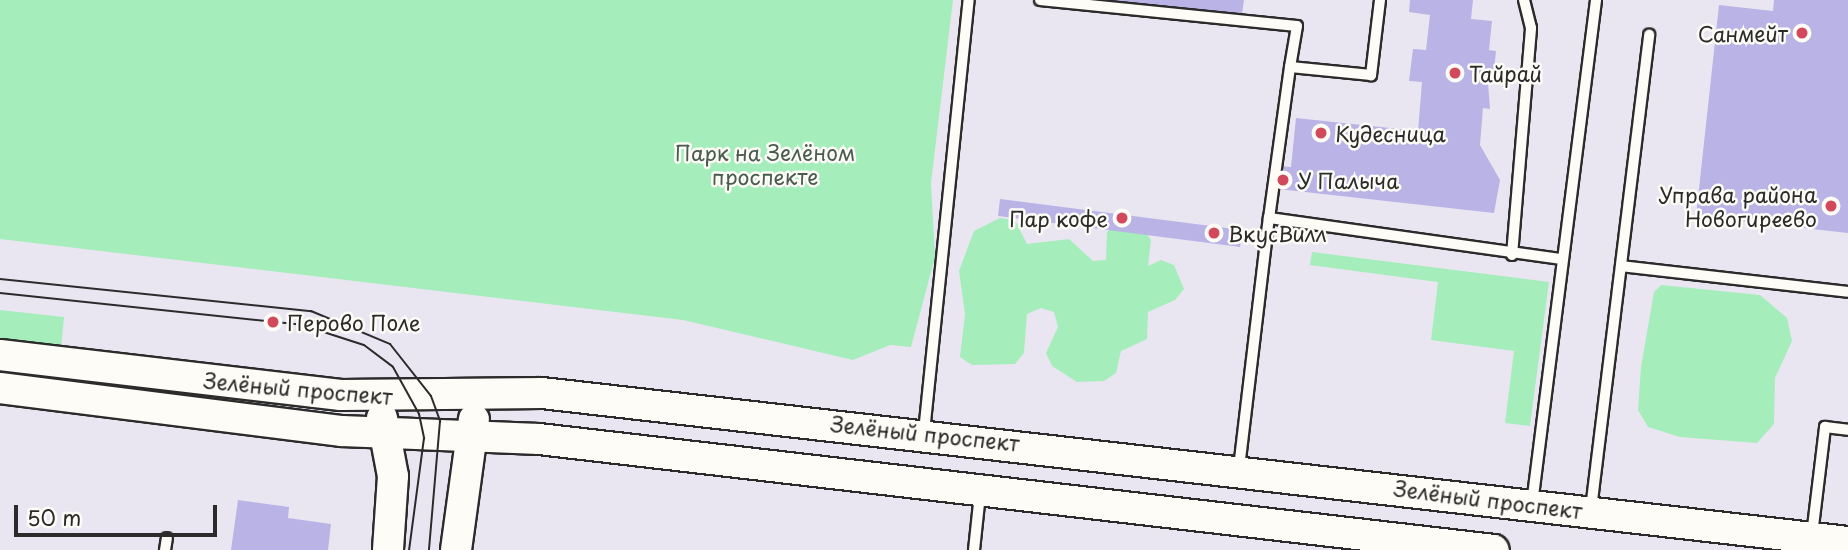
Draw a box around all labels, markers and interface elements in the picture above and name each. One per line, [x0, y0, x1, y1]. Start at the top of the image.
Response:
place label: Санмейт [1698, 20, 1788, 46]
marker: Санмейт [1794, 25, 1810, 41]
place label: Тайрай [1469, 60, 1542, 86]
marker: Тайрай [1447, 65, 1463, 81]
place label: Кудесница [1335, 120, 1446, 146]
marker: Кудесница [1313, 125, 1329, 141]
park label: Парк на Зелёном проспекте [674, 139, 856, 189]
place label: У Палыча [1297, 167, 1401, 193]
marker: У Палыча [1275, 172, 1291, 188]
place label: Управа района Новогиреево [1657, 181, 1817, 231]
marker: Управа района Новогиреево [1823, 198, 1839, 214]
place label: Пар кофе [1007, 205, 1108, 231]
marker: Пар кофе [1114, 210, 1130, 226]
place label: ВкусВилл [1228, 220, 1327, 246]
marker: ВкусВилл [1206, 225, 1222, 241]
place label: Перово Поле [287, 309, 420, 335]
marker: Перово Поле [265, 314, 281, 330]
street label: Зелёный проспект [202, 367, 394, 409]
street label: Зелёный проспект [829, 411, 1021, 455]
street label: Зелёный проспект [1392, 475, 1584, 523]
scale bar [18, 490, 220, 534]
text: 50 m [27, 501, 81, 533]

